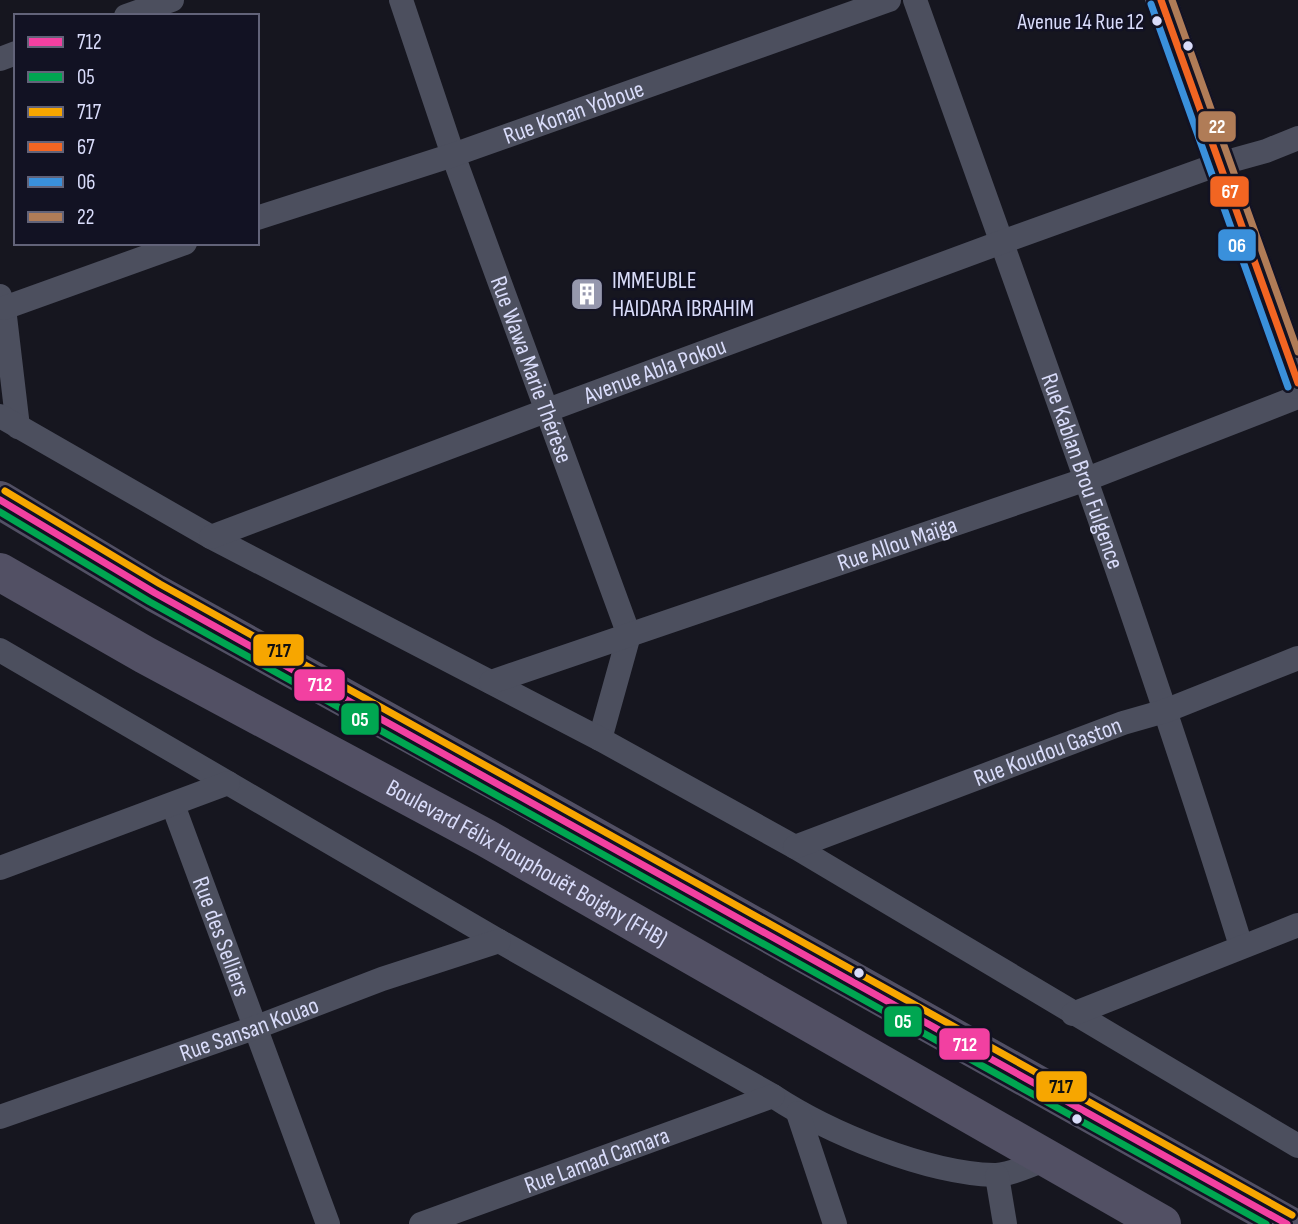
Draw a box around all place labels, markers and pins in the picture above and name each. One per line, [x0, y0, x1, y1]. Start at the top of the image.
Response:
place label: Avenue 14 Rue 12 [1017, 9, 1144, 36]
marker: Avenue 14 Rue 12 [1150, 14, 1164, 28]
unlabelled marker [1181, 39, 1195, 53]
place label: IMMEUBLE HAIDARA IBRAHIM [612, 266, 754, 323]
building icon: IMMEUBLE HAIDARA IBRAHIM [568, 275, 606, 313]
unlabelled marker [852, 966, 866, 980]
unlabelled marker [1070, 1112, 1084, 1126]

